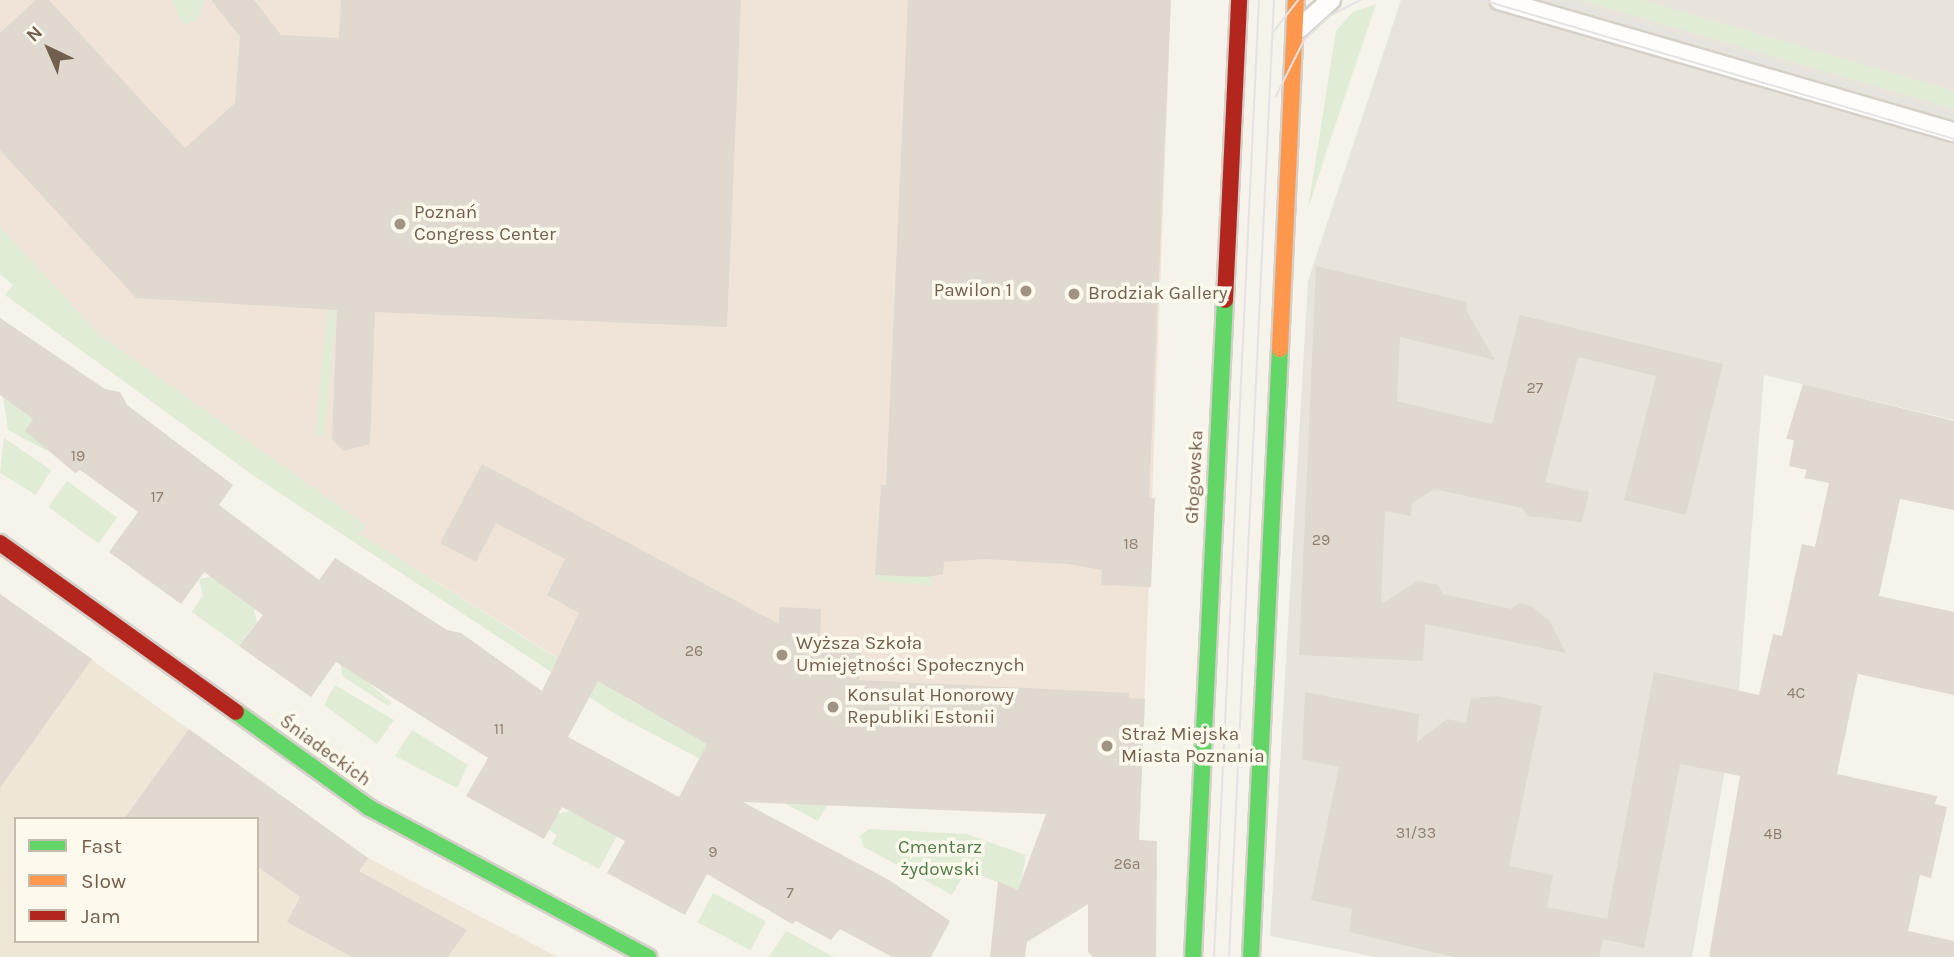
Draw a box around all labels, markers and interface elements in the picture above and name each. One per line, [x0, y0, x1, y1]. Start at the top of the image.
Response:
north arrow [14, 14, 84, 84]
text: N [22, 21, 47, 47]
place label: Poznań Congress Center [414, 202, 556, 246]
marker: Poznań Congress Center [392, 216, 408, 232]
place label: Pawilon 1 [934, 280, 1012, 302]
marker: Pawilon 1 [1018, 283, 1034, 299]
place label: Brodziak Gallery [1088, 283, 1227, 305]
marker: Brodziak Gallery [1066, 286, 1082, 302]
house number: 27 [1527, 378, 1543, 398]
street label: Głogowska [1181, 429, 1209, 525]
house number: 19 [71, 446, 85, 466]
house number: 17 [151, 487, 163, 507]
house number: 29 [1312, 530, 1330, 550]
house number: 18 [1123, 534, 1139, 554]
place label: Wyższa Szkoła Umiejętności Społecznych [796, 633, 1025, 677]
house number: 26 [685, 641, 703, 661]
marker: Wyższa Szkoła Umiejętności Społecznych [774, 647, 790, 663]
house number: 4C [1787, 683, 1805, 703]
place label: Konsulat Honorowy Republiki Estonii [847, 685, 1014, 729]
marker: Konsulat Honorowy Republiki Estonii [825, 699, 841, 715]
street label: Śniadeckich [275, 710, 375, 792]
house number: 11 [494, 719, 504, 739]
place label: Straż Miejska Miasta Poznania [1121, 724, 1265, 768]
marker: Straż Miejska Miasta Poznania [1099, 738, 1115, 754]
legend [14, 817, 259, 943]
house number: 31/33 [1396, 823, 1436, 843]
house number: 4B [1764, 824, 1782, 844]
text: Fast [81, 834, 122, 858]
park label: Cmentarz żydowski [898, 837, 982, 881]
house number: 9 [708, 842, 718, 862]
house number: 26a [1113, 854, 1141, 874]
text: Slow [81, 869, 126, 893]
house number: 7 [786, 883, 794, 903]
text: Jam [81, 904, 121, 928]

